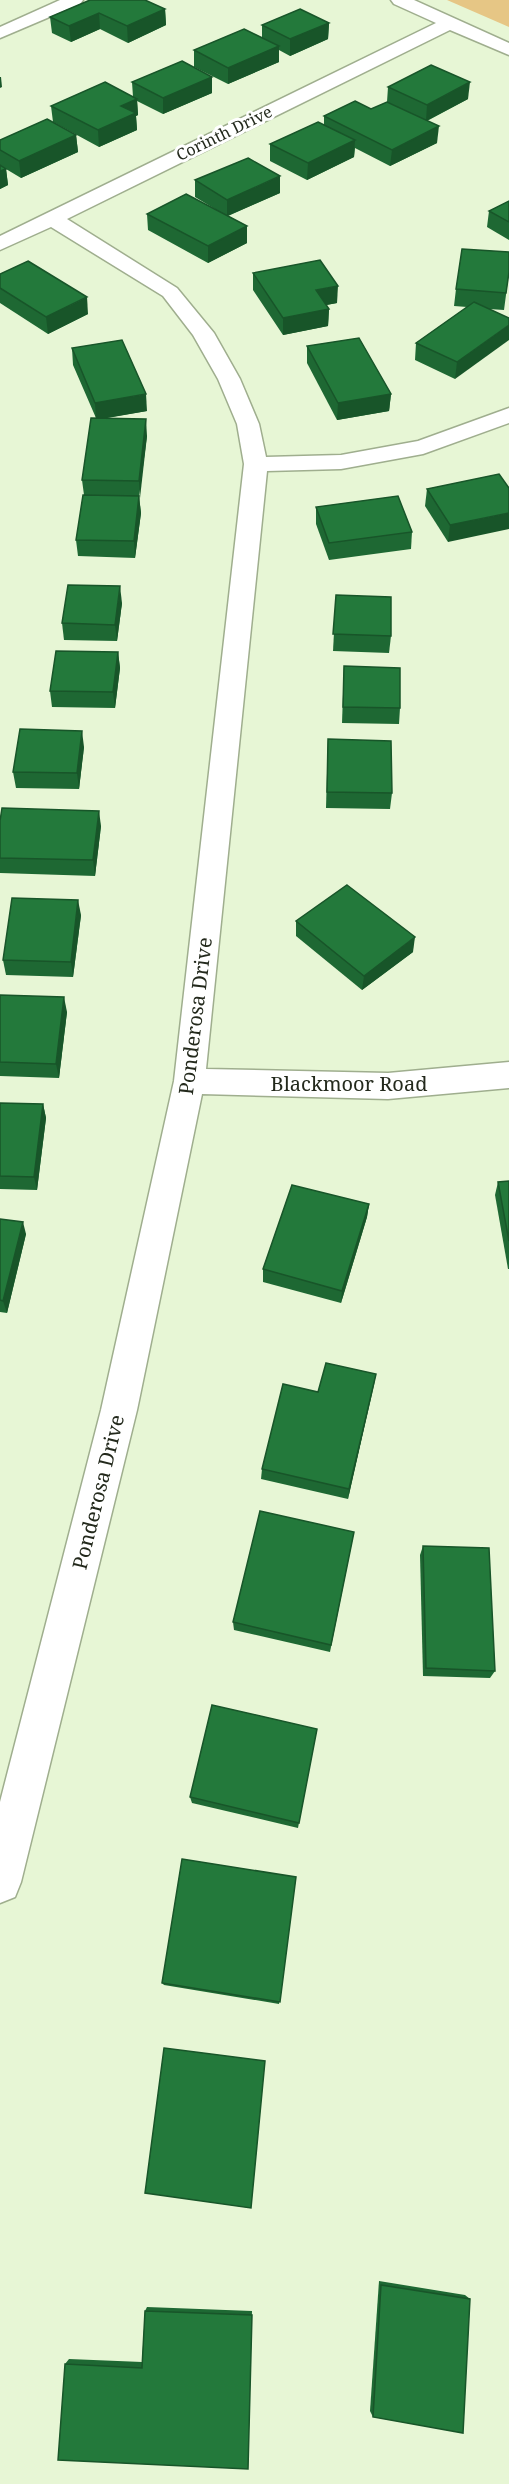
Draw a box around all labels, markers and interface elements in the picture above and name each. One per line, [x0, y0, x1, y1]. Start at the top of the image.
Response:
street label: Corinth Drive [172, 100, 276, 166]
street label: Ponderosa Drive [172, 936, 218, 1096]
street label: Blackmoor Road [271, 1070, 427, 1097]
street label: Ponderosa Drive [66, 1412, 130, 1572]

